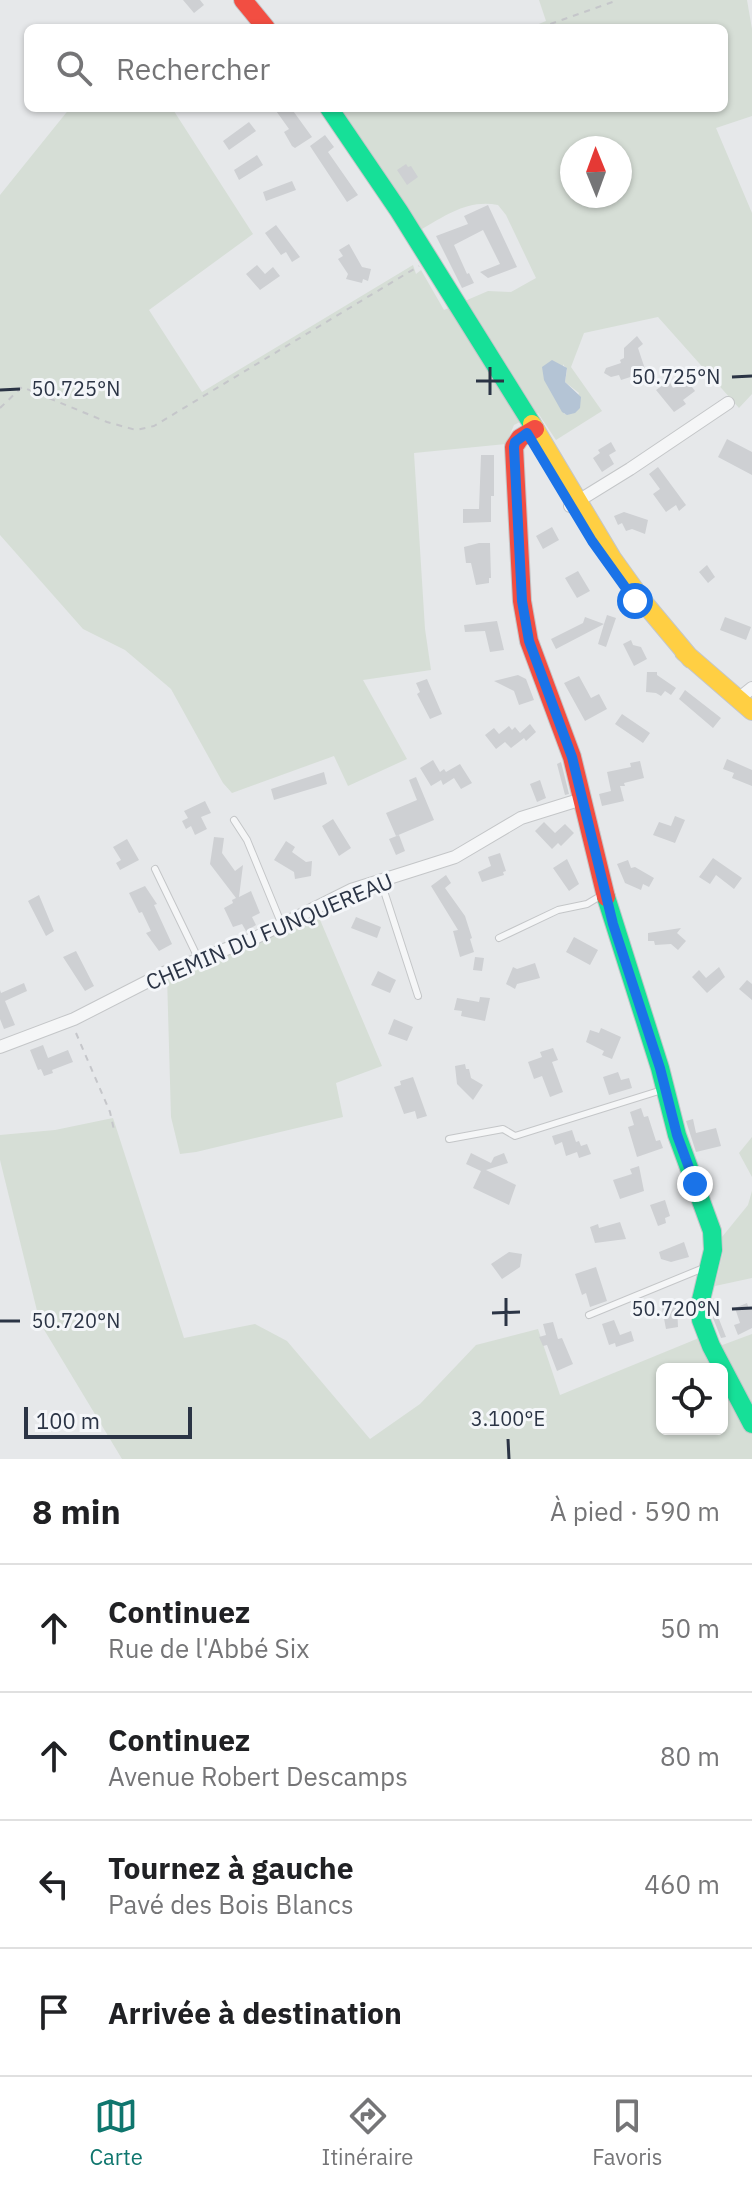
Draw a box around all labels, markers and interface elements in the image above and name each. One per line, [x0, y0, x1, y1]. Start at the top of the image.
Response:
search box [24, 24, 728, 112]
icon: search [52, 46, 96, 90]
text: Rechercher [116, 49, 270, 88]
north arrow [560, 136, 632, 208]
text: 50.725°N [632, 363, 720, 390]
text: 50.725°N [32, 375, 120, 402]
route start [617, 583, 653, 619]
street label: CHEMIN DU FUNQUEREAU [141, 866, 397, 996]
route end [677, 1166, 713, 1202]
text: 50.720°N [632, 1295, 720, 1322]
text: 50.720°N [32, 1307, 120, 1334]
map controls [656, 1363, 728, 1435]
button: locate [656, 1363, 728, 1435]
scale bar [24, 1403, 192, 1439]
text: 3.100°E [471, 1405, 545, 1432]
text: 100 m [36, 1406, 100, 1435]
text: 8 min [32, 1489, 121, 1533]
text: À pied · 590 m [550, 1494, 720, 1528]
text: Continuez [108, 1592, 250, 1631]
icon: ahead [32, 1606, 76, 1650]
text: 50 m [660, 1611, 720, 1645]
text: Rue de l'Abbé Six [108, 1631, 309, 1665]
text: Continuez [108, 1720, 250, 1759]
icon: ahead [32, 1734, 76, 1778]
text: 80 m [660, 1739, 720, 1773]
text: Avenue Robert Descamps [108, 1759, 408, 1793]
text: Tournez à gauche [108, 1848, 354, 1887]
icon: left [32, 1862, 76, 1906]
text: 460 m [644, 1867, 720, 1901]
text: Pavé des Bois Blancs [108, 1887, 354, 1921]
icon: arrive [32, 1990, 76, 2034]
text: Arrivée à destination [108, 1993, 402, 2032]
tab: Carte [89, 2094, 143, 2171]
tab: Itinéraire [322, 2094, 413, 2171]
tab: Favoris [592, 2094, 663, 2171]

